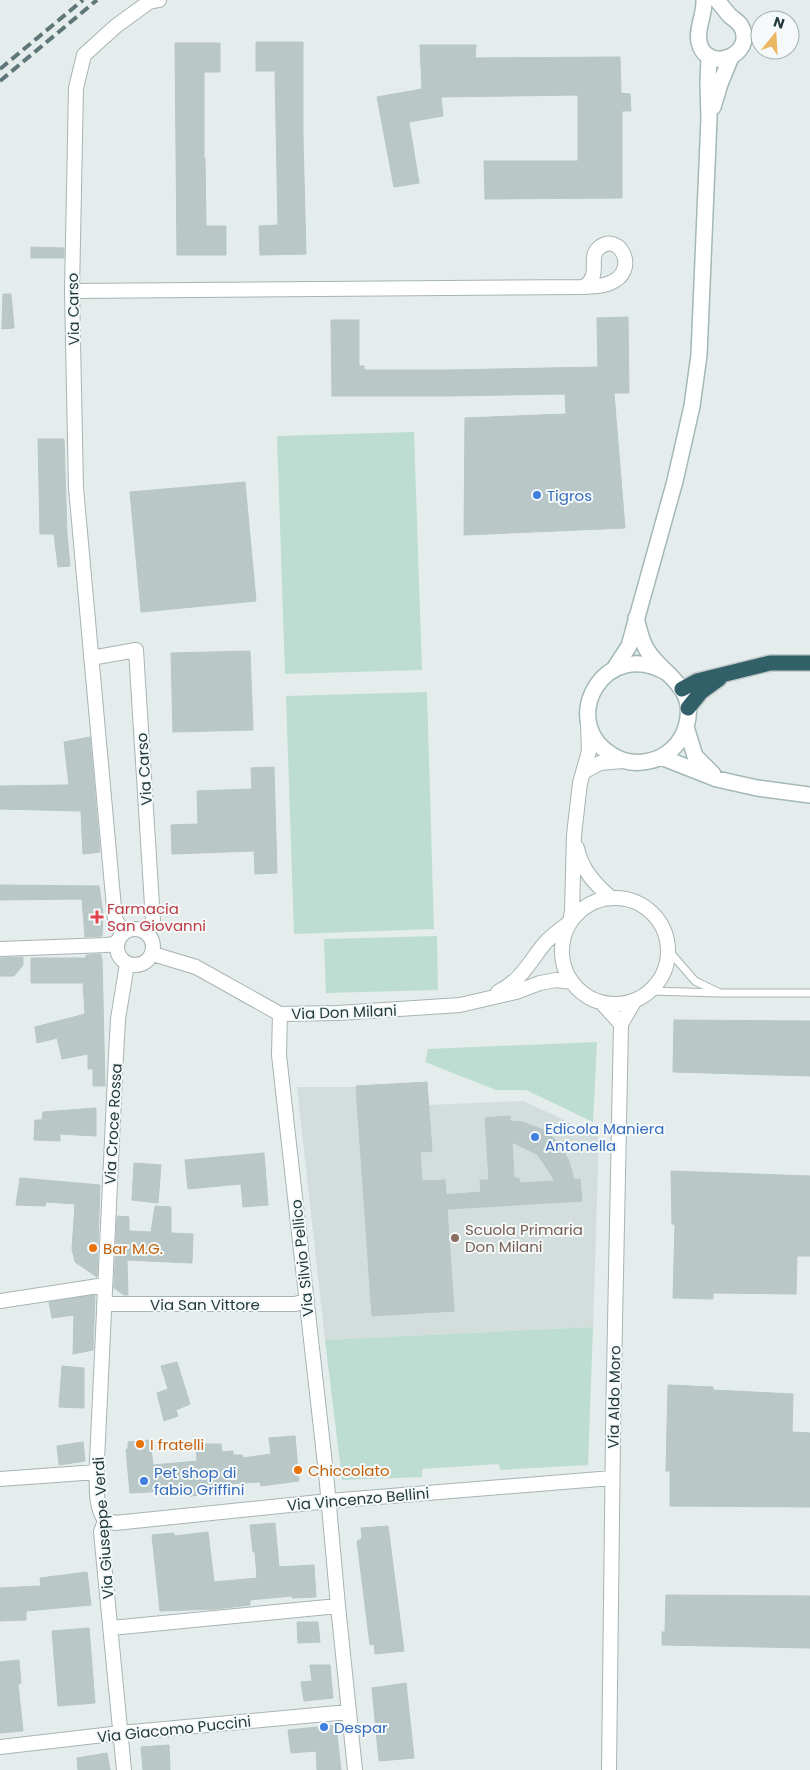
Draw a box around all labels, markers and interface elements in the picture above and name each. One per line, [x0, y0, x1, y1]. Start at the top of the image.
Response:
north arrow [750, 10, 800, 60]
text: N [771, 11, 787, 34]
street label: Via Carso [62, 272, 84, 346]
place label: Tigros [547, 485, 592, 506]
marker: Tigros [531, 489, 543, 501]
street label: Via Carso [131, 732, 157, 806]
place label: Farmacia San Giovanni [107, 898, 206, 936]
marker: Farmacia San Giovanni [91, 911, 103, 923]
street label: Via Don Milani [291, 1000, 397, 1024]
street label: Via Croce Rossa [99, 1063, 127, 1185]
place label: Edicola Maniera Antonella [545, 1118, 664, 1156]
marker: Edicola Maniera Antonella [529, 1131, 541, 1143]
street label: Via Silvio Pellico [285, 1198, 319, 1318]
place label: Scuola Primaria Don Milani [465, 1219, 583, 1257]
marker: Scuola Primaria Don Milani [449, 1232, 461, 1244]
place label: Bar M.G. [103, 1238, 163, 1259]
marker: Bar M.G. [87, 1242, 99, 1254]
street label: Via San Vittore [150, 1294, 260, 1315]
street label: Via Aldo Moro [603, 1345, 625, 1449]
place label: I fratelli [150, 1434, 204, 1455]
marker: I fratelli [134, 1438, 146, 1450]
street label: Via Giuseppe Verdi [88, 1456, 118, 1600]
place label: Chiccolato [308, 1460, 390, 1481]
place label: Pet shop di fabio Griffini [154, 1462, 244, 1500]
marker: Chiccolato [292, 1464, 304, 1476]
marker: Pet shop di fabio Griffini [138, 1475, 150, 1487]
street label: Via Vincenzo Bellini [286, 1482, 430, 1516]
street label: Via Giacomo Puccini [96, 1710, 252, 1748]
place label: Despar [334, 1717, 388, 1738]
marker: Despar [318, 1721, 330, 1733]

